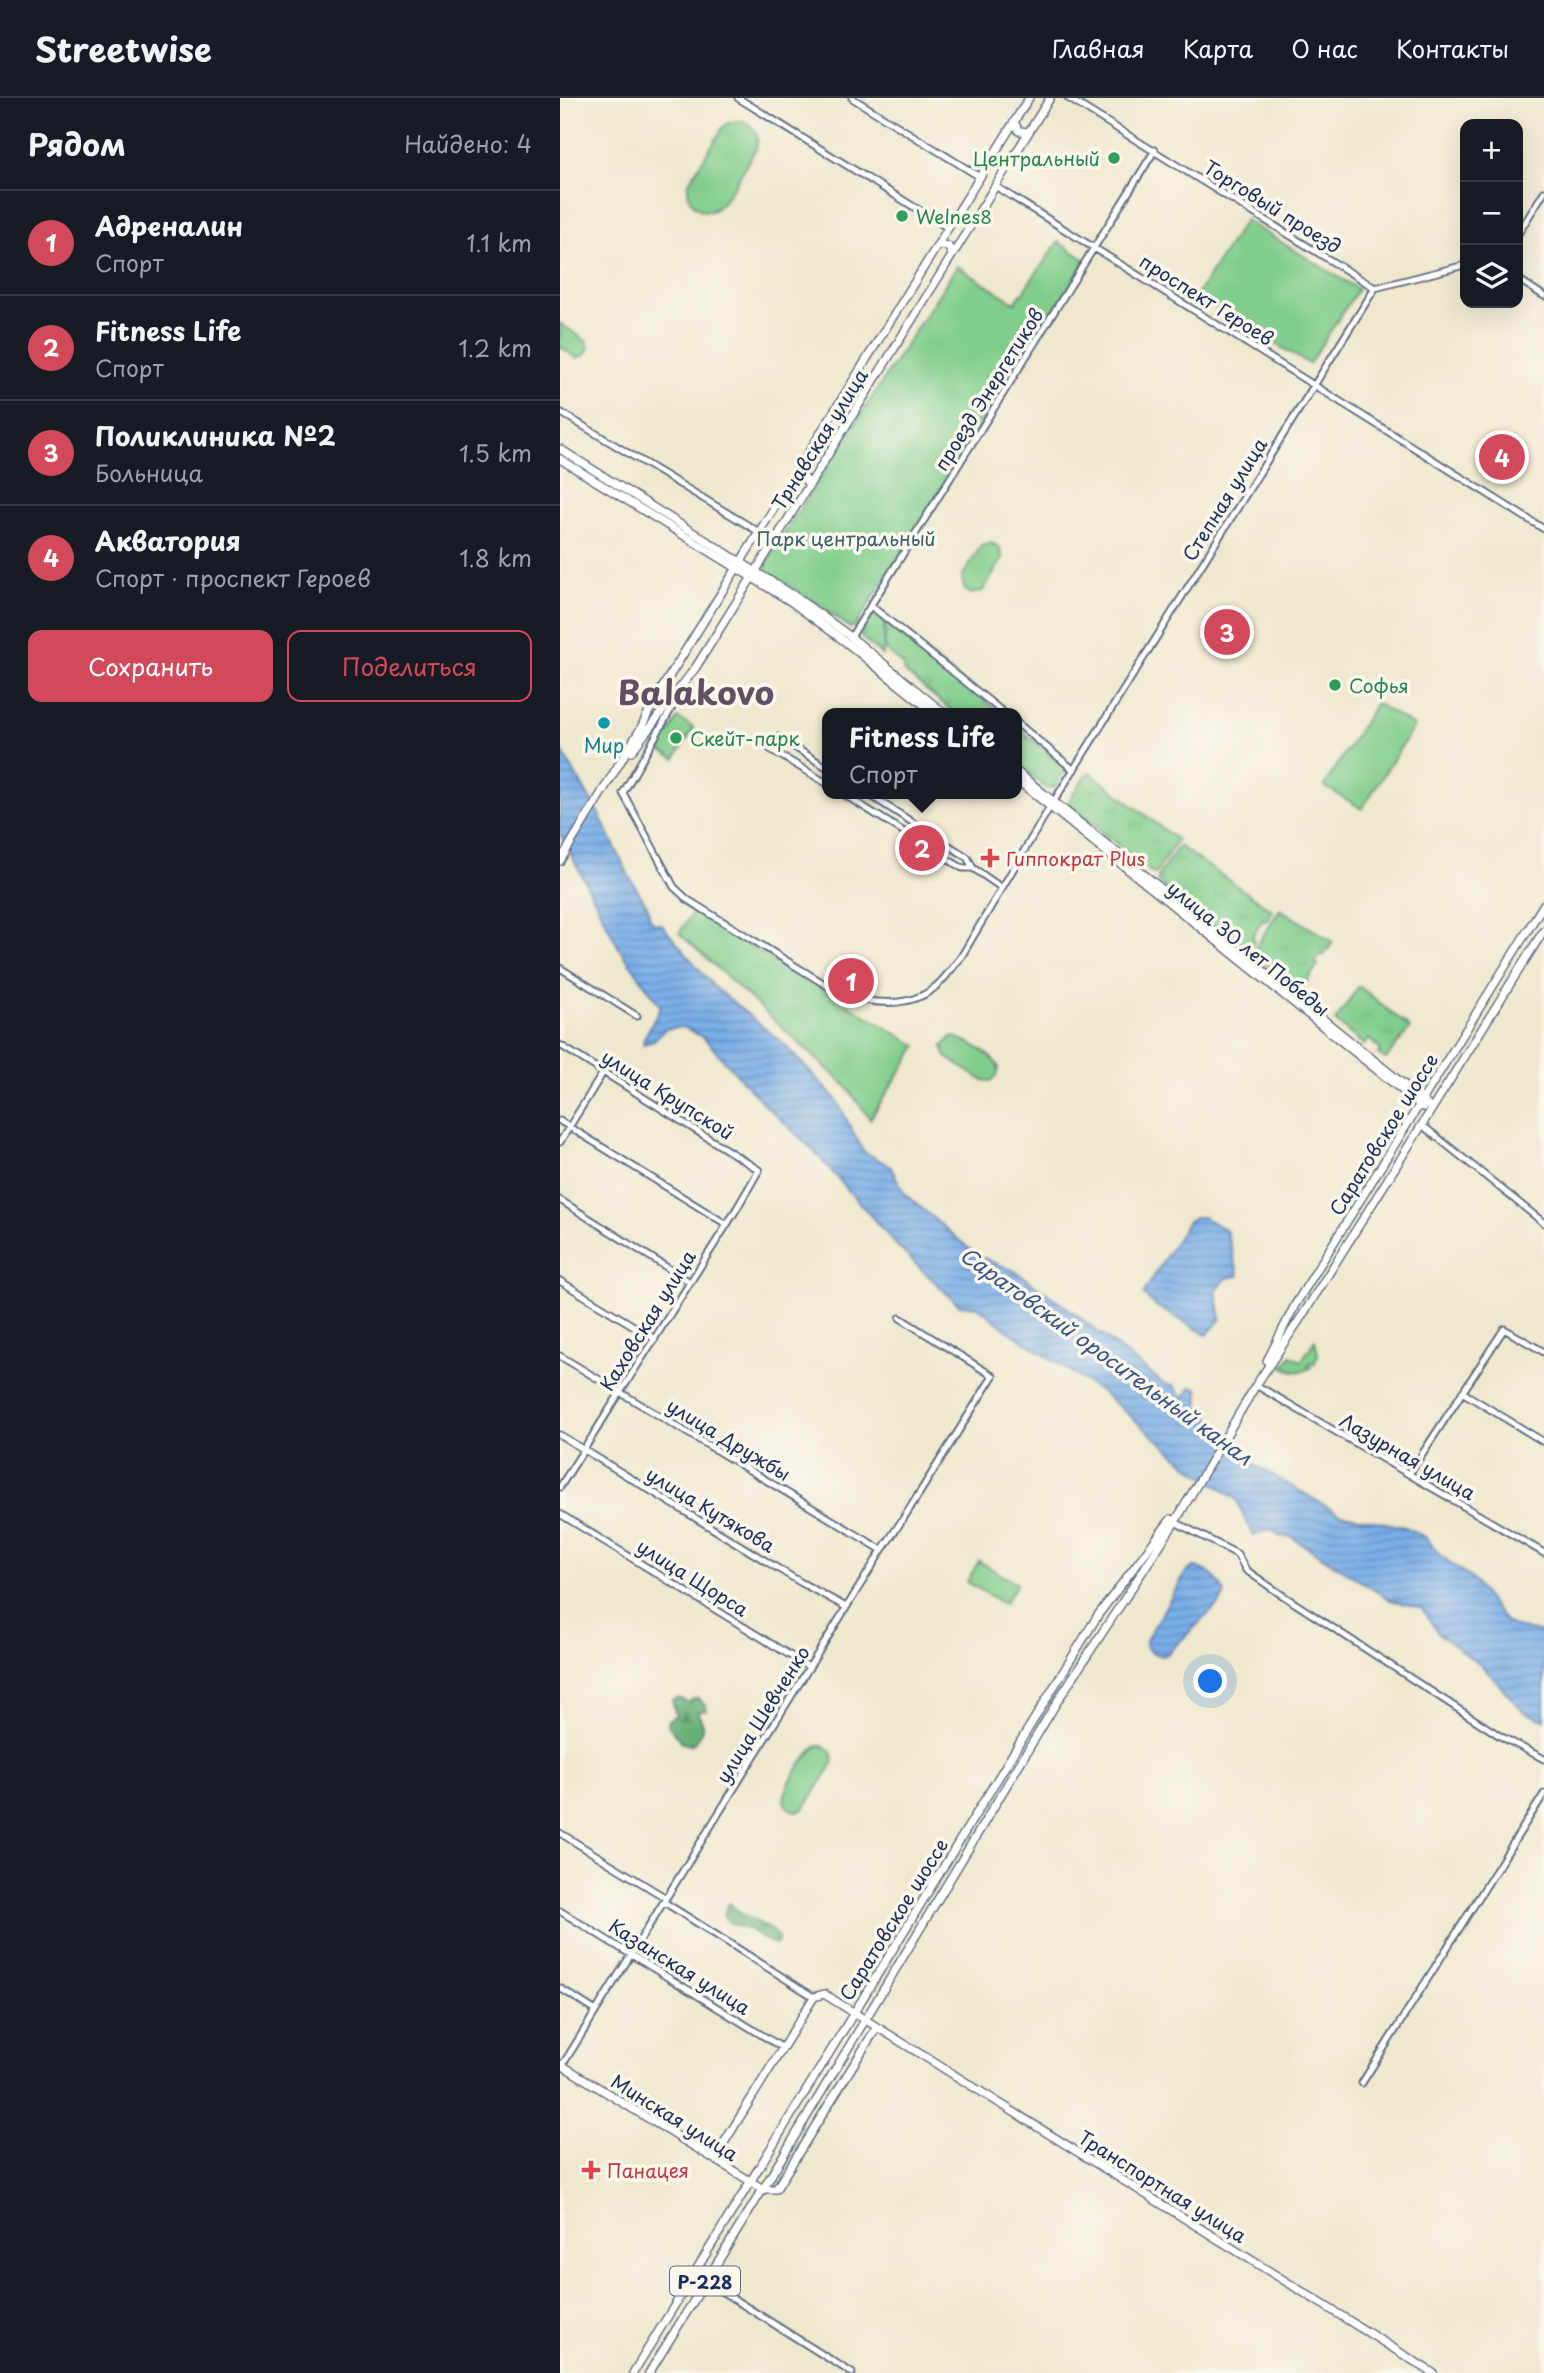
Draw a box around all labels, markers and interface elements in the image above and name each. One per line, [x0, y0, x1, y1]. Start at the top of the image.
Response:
text: Streetwise [35, 23, 212, 73]
text: Главная [1052, 30, 1145, 66]
text: Карта [1183, 30, 1253, 66]
text: О нас [1291, 30, 1358, 66]
text: Контакты [1396, 30, 1509, 66]
map controls [1460, 119, 1523, 308]
button: + [1460, 119, 1523, 182]
text: Рядом [28, 121, 126, 166]
text: Найдено: 4 [404, 126, 532, 161]
place label: Центральный [973, 144, 1100, 172]
marker: Центральный [1106, 150, 1122, 166]
street label: Торговый проезд [1199, 152, 1347, 260]
button: − [1460, 182, 1523, 245]
place label: Welnes8 [916, 202, 992, 230]
text: Адреналин [95, 206, 243, 245]
marker: Welnes8 [894, 208, 910, 224]
text: 1 [46, 225, 57, 260]
text: 1.1 km [466, 225, 532, 260]
text: Спорт [95, 245, 164, 280]
button: layers [1460, 245, 1523, 308]
street label: проспект Героев [1135, 246, 1279, 352]
street label: проезд Энергетиков [927, 302, 1049, 476]
text: Fitness Life [95, 311, 241, 350]
text: 2 [43, 330, 59, 365]
text: 1.2 km [459, 330, 532, 365]
text: Спорт [95, 350, 164, 385]
street label: Трнавская улица [764, 363, 874, 515]
text: Поликлиника №2 [95, 416, 336, 455]
pin: 4 [1479, 431, 1525, 483]
street label: Степная улица [1175, 432, 1273, 566]
text: 3 [43, 435, 59, 470]
text: 1.5 km [459, 435, 532, 470]
text: Больница [95, 455, 203, 490]
text: Акватория [95, 521, 241, 560]
park label: Парк центральный [756, 524, 936, 552]
text: 4 [43, 540, 59, 575]
text: 1.8 km [459, 540, 532, 575]
text: Спорт · проспект Героев [95, 560, 371, 595]
pin: 3 [1204, 606, 1250, 658]
button: Сохранить [28, 630, 273, 702]
button: Поделиться [287, 630, 532, 702]
district label: Balakovo [618, 666, 774, 716]
place label: Софья [1349, 671, 1409, 699]
marker: Софья [1327, 677, 1343, 693]
popup [822, 708, 1022, 799]
marker: Мир [596, 715, 612, 731]
text: Fitness Life [849, 717, 995, 756]
place label: Скейт-парк [690, 724, 800, 752]
marker: Скейт-парк [668, 730, 684, 746]
place label: Мир [584, 731, 624, 759]
text: Спорт [849, 756, 917, 791]
pin: 2 [899, 822, 945, 874]
place label: Гиппократ Plus [1006, 844, 1145, 872]
marker: Гиппократ Plus [980, 848, 1000, 868]
street label: улица 30 лет Победы [1162, 874, 1336, 1022]
pin: 1 [828, 955, 874, 1007]
street label: улица Крупской [596, 1042, 740, 1146]
street label: Саратовское шоссе [1322, 1048, 1444, 1220]
water label: Саратовский оросительный канал [954, 1238, 1260, 1472]
street label: Каховская улица [592, 1244, 702, 1396]
street label: улица Дружбы [662, 1391, 796, 1487]
street label: Лазурная улица [1335, 1406, 1481, 1506]
street label: улица Кутякова [641, 1459, 781, 1559]
street label: улица Щорса [632, 1531, 754, 1623]
street label: улица Шевченко [708, 1640, 816, 1788]
your location [1193, 1664, 1227, 1698]
street label: Саратовское шоссе [832, 1833, 954, 2005]
street label: Казанская улица [604, 1911, 756, 2021]
street label: Минская улица [606, 2067, 744, 2167]
street label: Транспортная улица [1074, 2123, 1252, 2249]
place label: Панацея [607, 2156, 689, 2184]
marker: Панацея [581, 2160, 601, 2180]
road number: Р-228 [670, 2266, 740, 2295]

